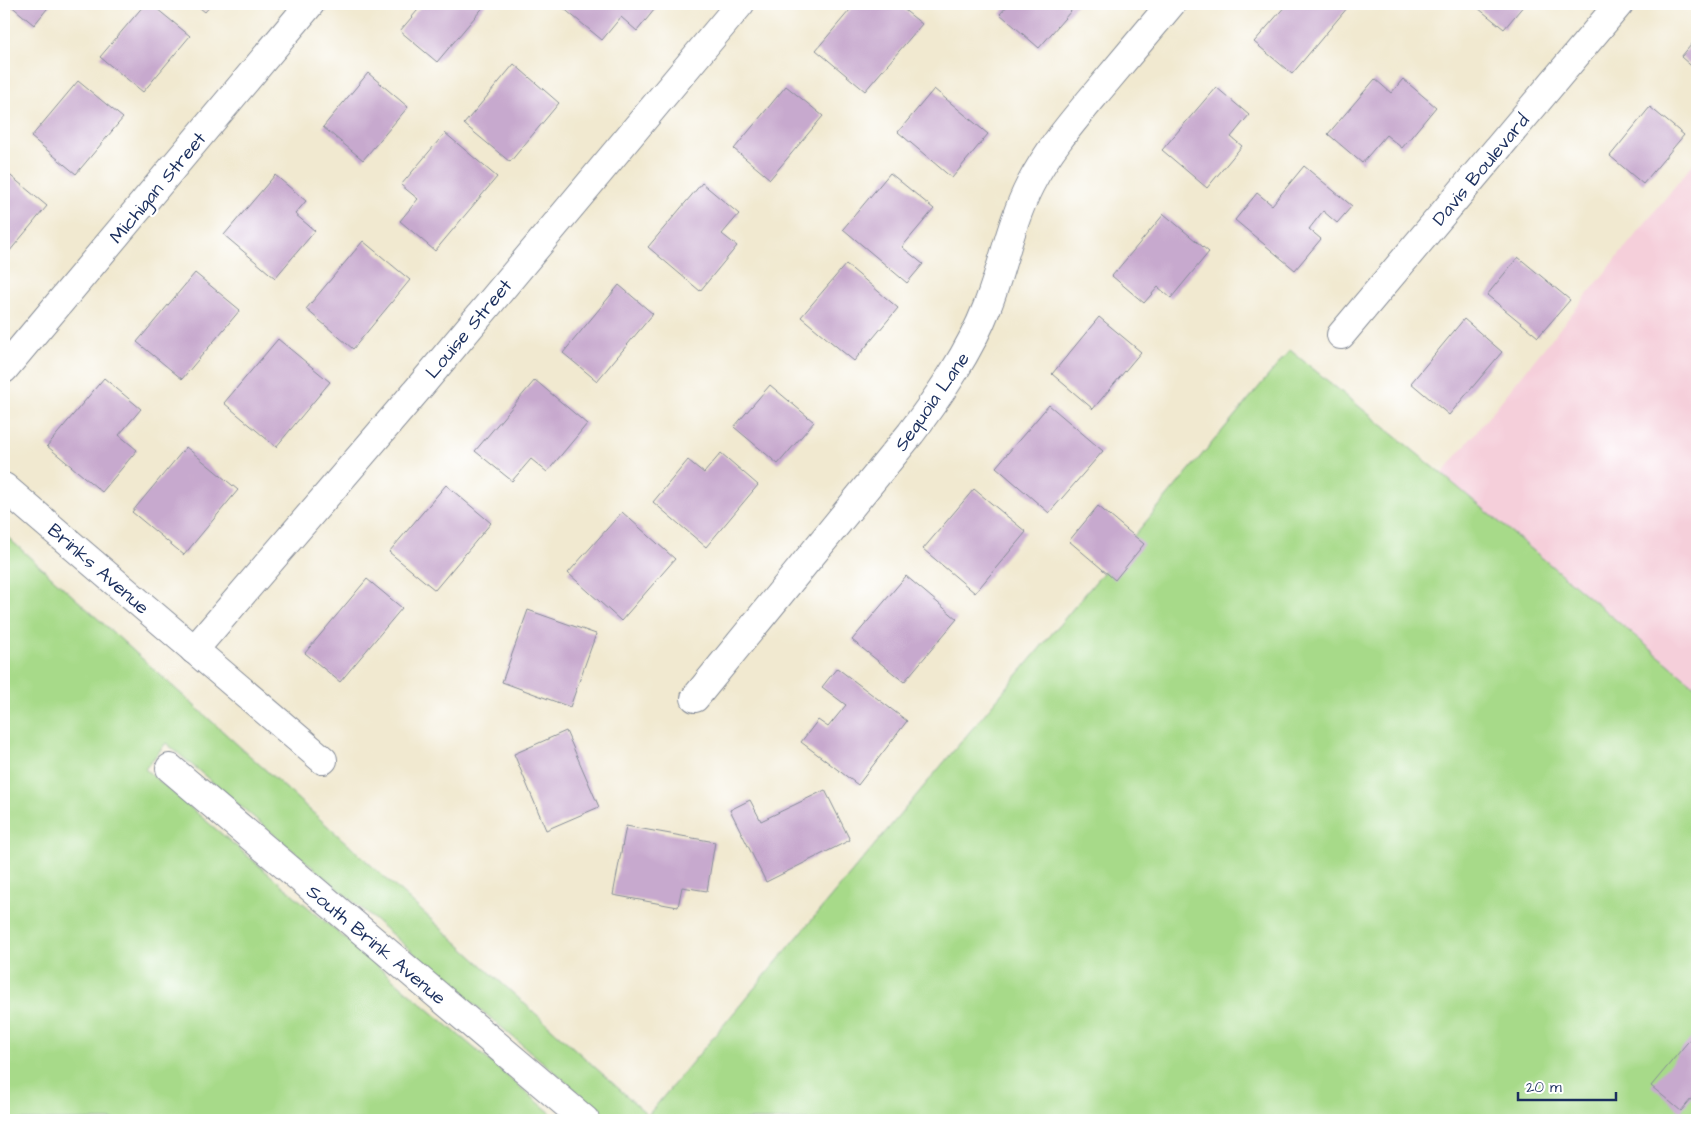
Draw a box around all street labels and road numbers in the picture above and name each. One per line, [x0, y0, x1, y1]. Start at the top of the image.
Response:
street label: Davis Boulevard [1426, 108, 1536, 232]
street label: Michigan Street [103, 126, 214, 250]
street label: Louise Street [419, 273, 519, 385]
street label: Sequoia Lane [888, 347, 976, 457]
street label: Brinks Avenue [41, 517, 155, 621]
street label: South Brink Avenue [300, 879, 452, 1012]

